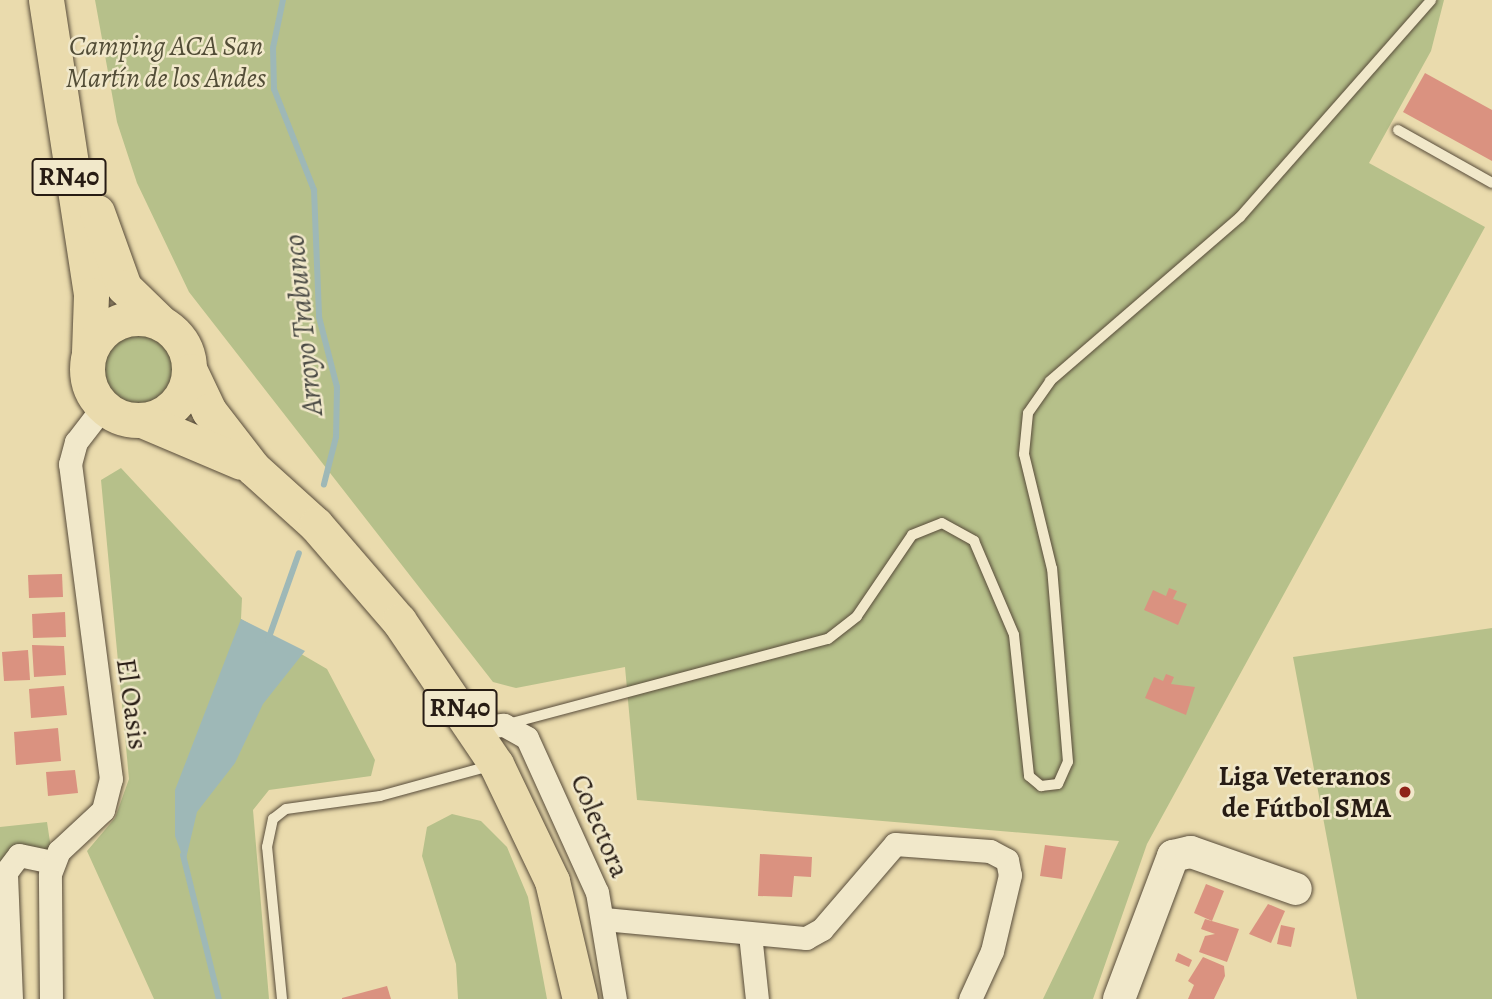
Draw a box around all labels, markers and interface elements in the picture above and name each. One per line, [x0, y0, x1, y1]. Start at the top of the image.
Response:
park label: Camping ACA San Martín de los Andes [66, 29, 266, 95]
road number: RN40 [31, 154, 108, 200]
water label: Arroyo Trabunco [276, 233, 330, 417]
street label: El Oasis [109, 656, 155, 752]
road number: RN40 [421, 686, 498, 730]
place label: Liga Veteranos de Fútbol SMA [1219, 759, 1391, 825]
street label: Colectora [563, 769, 637, 883]
marker: Liga Veteranos de Fútbol SMA [1397, 784, 1413, 800]

